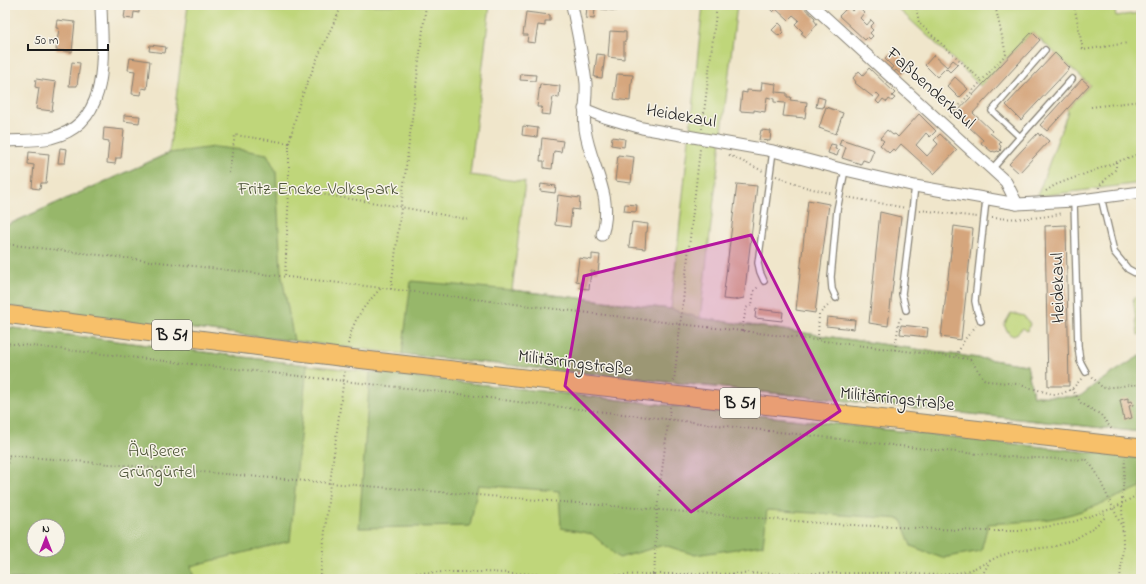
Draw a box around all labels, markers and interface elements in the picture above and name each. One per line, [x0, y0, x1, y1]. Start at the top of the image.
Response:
scale bar [28, 26, 108, 52]
text: 50 m [34, 32, 58, 50]
street label: Faßbenderkaul [879, 41, 980, 136]
street label: Heidekaul [644, 98, 718, 136]
park label: Fritz-Encke-Volkspark [237, 177, 398, 203]
street label: Heidekaul [1045, 252, 1073, 324]
road number: B 51 [152, 320, 192, 350]
street label: Militärringstraße [516, 344, 635, 385]
street label: Militärringstraße [838, 381, 956, 420]
road number: B 51 [720, 388, 760, 418]
park label: Äußerer Grüngürtel [118, 439, 196, 487]
north arrow [26, 518, 66, 558]
text: N [42, 521, 50, 537]

